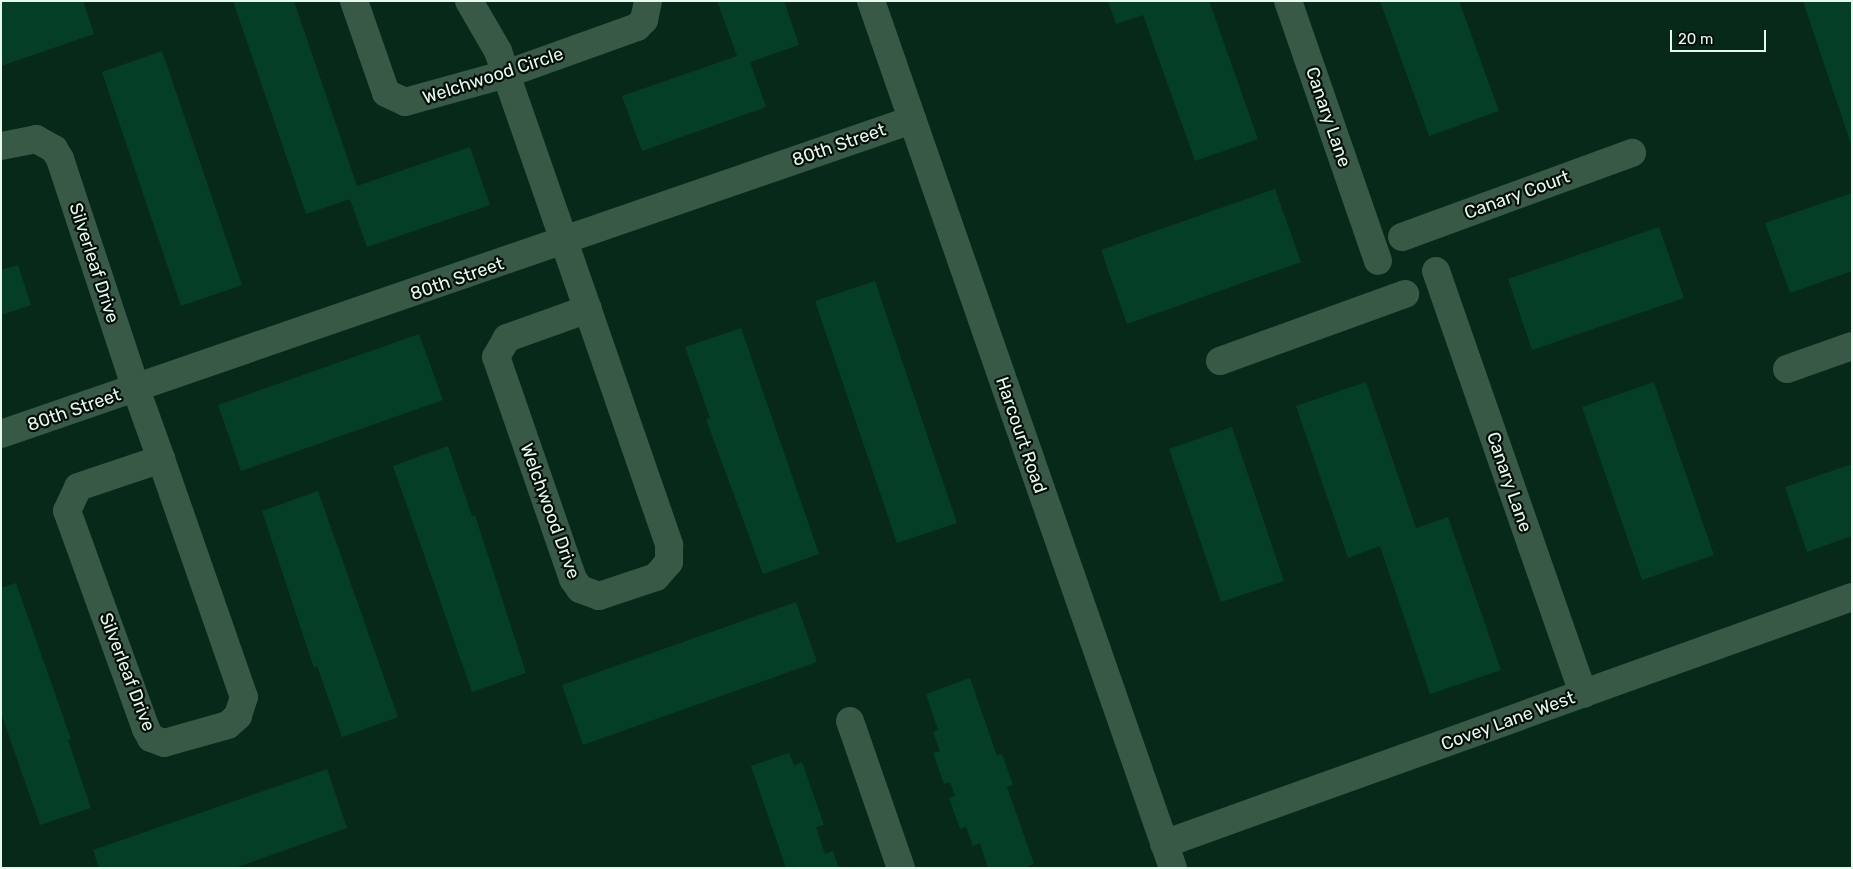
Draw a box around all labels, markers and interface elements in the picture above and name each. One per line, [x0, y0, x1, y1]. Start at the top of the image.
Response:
scale bar [1673, 20, 1769, 52]
text: 20 m [1678, 30, 1713, 48]
street label: Welchwood Circle [420, 43, 566, 109]
street label: Canary Lane [1301, 64, 1355, 170]
street label: 80th Street [789, 119, 889, 171]
street label: Canary Court [1461, 166, 1573, 224]
street label: Silverleaf Drive [64, 200, 124, 326]
street label: 80th Street [407, 253, 507, 305]
street label: Harcourt Road [991, 374, 1051, 496]
street label: 80th Street [24, 384, 124, 436]
street label: Canary Lane [1482, 429, 1536, 535]
street label: Welchwood Drive [515, 440, 585, 582]
street label: Silverleaf Drive [94, 610, 160, 734]
street label: Covey Lane West [1438, 687, 1578, 755]

